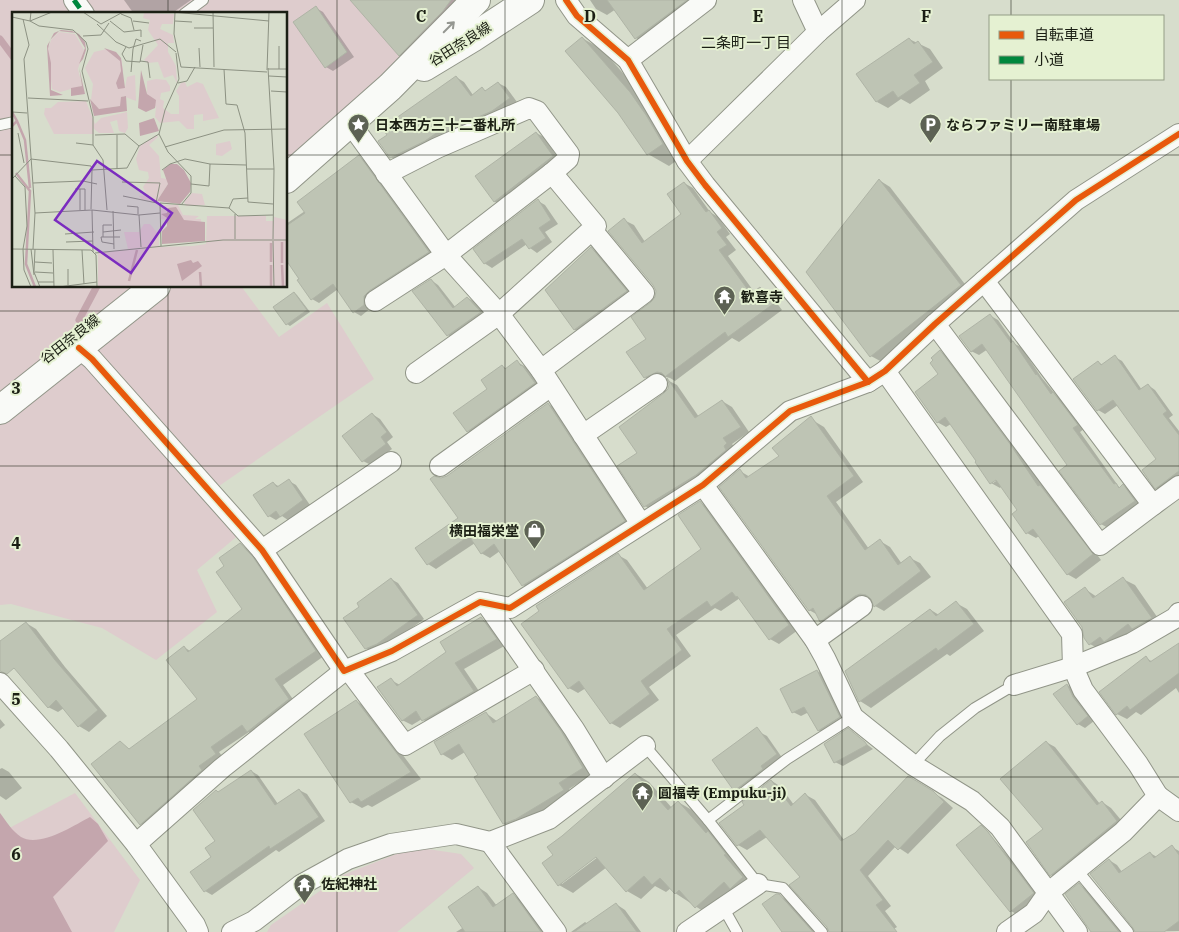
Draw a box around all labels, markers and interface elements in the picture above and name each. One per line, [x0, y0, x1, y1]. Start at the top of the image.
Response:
text: C [416, 6, 426, 26]
text: D [584, 6, 596, 26]
text: E [753, 6, 763, 26]
text: F [921, 6, 931, 26]
inset map [12, 12, 288, 288]
legend [989, 15, 1164, 80]
street label: 谷田奈良線 [426, 18, 494, 70]
one-way arrow [443, 21, 455, 33]
text: 自転車道 [1034, 25, 1094, 44]
district label: 二条町一丁目 [701, 33, 791, 52]
text: 小道 [1034, 50, 1064, 69]
place icon: 日本西方三十二番札所 [347, 113, 371, 144]
parking icon: ならファミリー南駐車場 [918, 113, 942, 144]
place label: 日本西方三十二番札所 [375, 116, 515, 134]
place label: ならファミリー南駐車場 [946, 116, 1100, 134]
temple icon: 歓喜寺 [713, 285, 737, 316]
place label: 歓喜寺 [741, 288, 783, 306]
street label: 谷田奈良線 [37, 310, 103, 368]
text: 3 [11, 378, 21, 398]
shop icon: 横田福栄堂 [523, 519, 547, 550]
place label: 横田福栄堂 [449, 522, 519, 540]
text: 4 [11, 533, 21, 553]
text: 5 [11, 689, 21, 709]
temple icon: 圓福寺 (Empuku-ji) [630, 781, 654, 812]
place label: 圓福寺 (Empuku-ji) [658, 784, 786, 802]
text: 6 [11, 844, 21, 864]
temple icon: 佐紀神社 [293, 872, 317, 903]
place label: 佐紀神社 [321, 875, 377, 893]

